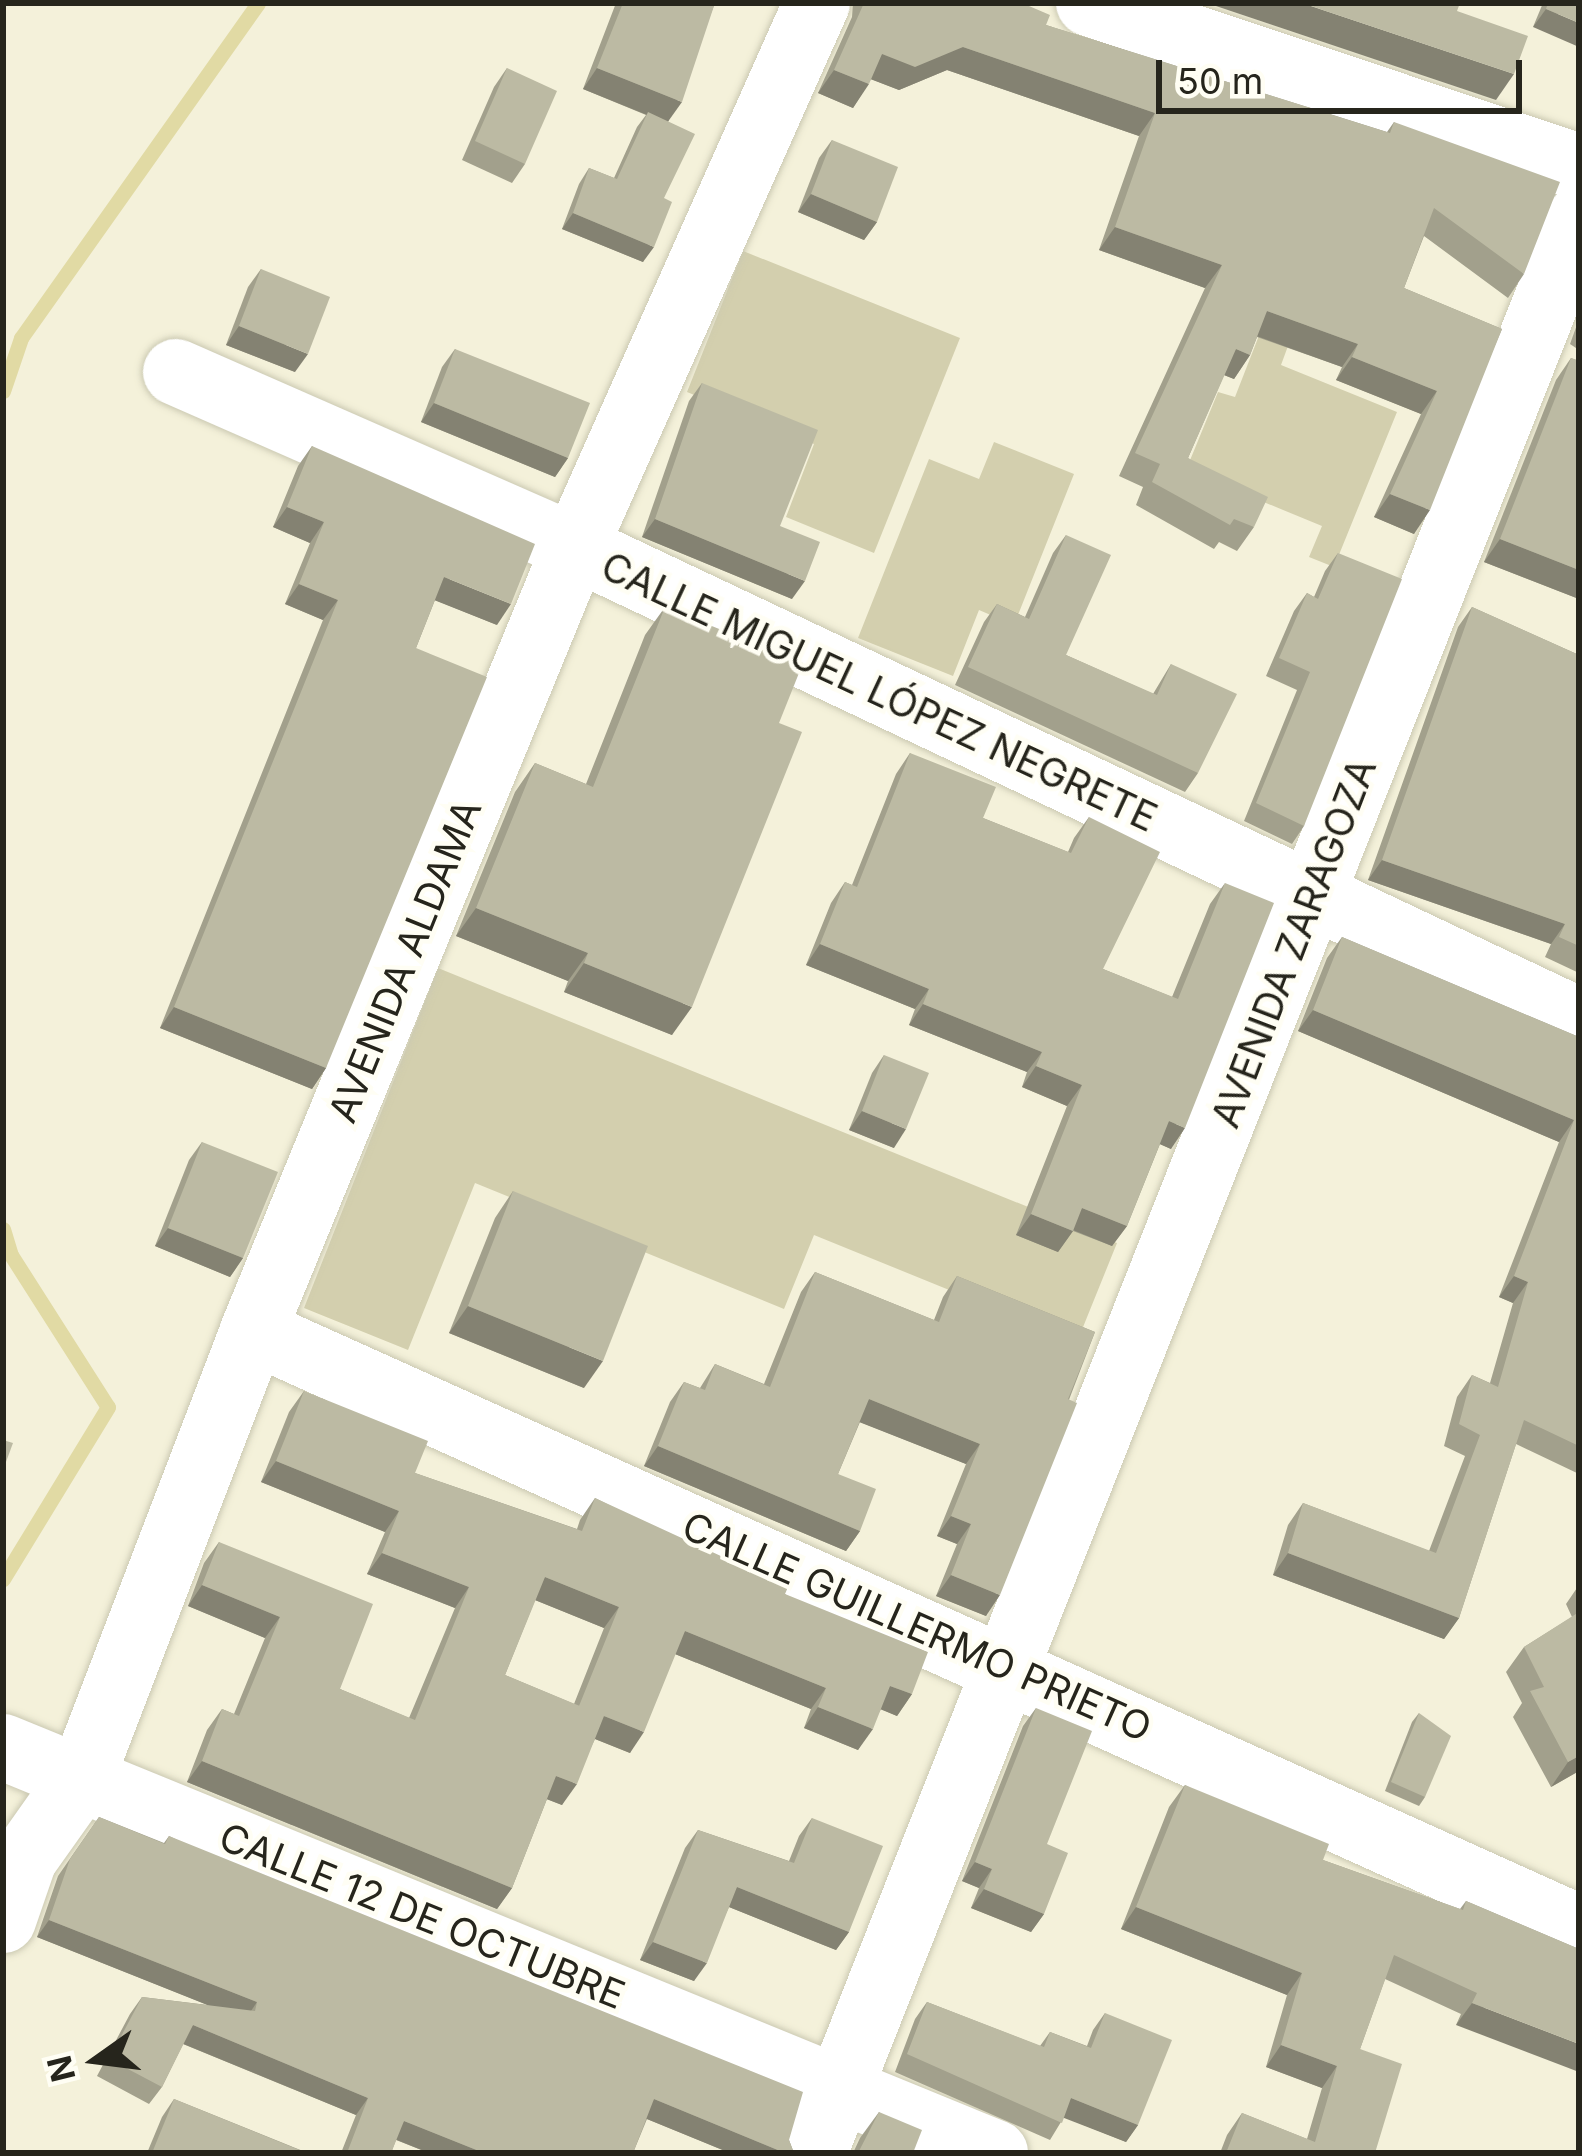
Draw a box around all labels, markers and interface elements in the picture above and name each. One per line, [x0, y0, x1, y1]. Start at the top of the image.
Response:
scale bar [1162, 36, 1528, 110]
text: 50 m [1177, 59, 1263, 103]
street label: CALLE MIGUEL LÓPEZ NEGRETE [594, 543, 1164, 841]
street label: AVENIDA ZARAGOZA [1202, 752, 1386, 1134]
street label: AVENIDA ALDAMA [319, 793, 491, 1129]
street label: CALLE GUILLERMO PRIETO [675, 1502, 1159, 1752]
street label: CALLE 12 DE OCTUBRE [213, 1813, 631, 2019]
north arrow [36, 2000, 156, 2120]
text: N [39, 2052, 84, 2086]

